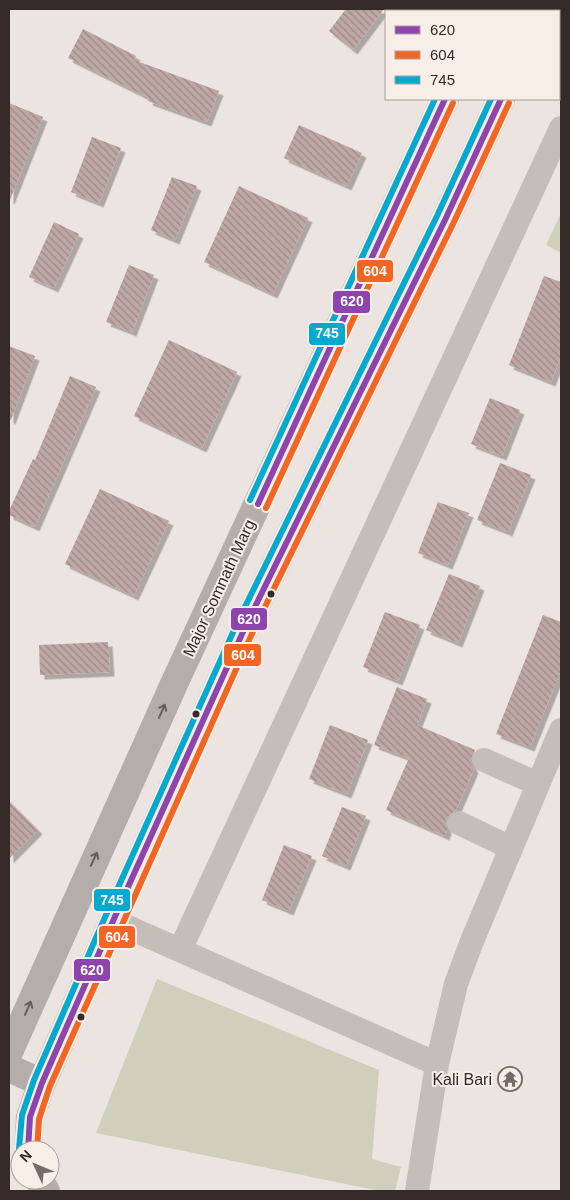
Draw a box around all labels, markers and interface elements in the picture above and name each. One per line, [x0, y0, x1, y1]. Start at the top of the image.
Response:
legend [385, 10, 560, 100]
text: 620 [430, 21, 455, 38]
text: 604 [430, 46, 455, 63]
text: 745 [430, 71, 455, 88]
line badge: 604 [356, 259, 394, 283]
text: 604 [363, 263, 387, 279]
line badge: 620 [332, 290, 371, 314]
text: 620 [340, 293, 364, 309]
line badge: 745 [308, 322, 346, 346]
text: 745 [315, 325, 339, 341]
street label: Major Somnath Marg [180, 517, 258, 659]
unlabelled marker [266, 589, 276, 599]
line badge: 620 [230, 607, 268, 631]
text: 620 [237, 611, 261, 627]
line badge: 604 [223, 643, 262, 667]
text: 604 [231, 647, 255, 663]
one-way arrow [157, 704, 167, 719]
unlabelled marker [191, 709, 201, 719]
one-way arrow [90, 852, 100, 867]
line badge: 745 [93, 888, 131, 912]
text: 745 [100, 892, 124, 908]
line badge: 604 [98, 925, 136, 949]
text: 604 [105, 929, 129, 945]
line badge: 620 [73, 958, 111, 982]
text: 620 [80, 962, 104, 978]
one-way arrow [24, 1001, 34, 1016]
unlabelled marker [76, 1012, 86, 1022]
temple icon: Kali Bari [497, 1066, 523, 1092]
place label: Kali Bari [432, 1071, 492, 1088]
north arrow [10, 1140, 60, 1190]
text: N [16, 1147, 35, 1165]

